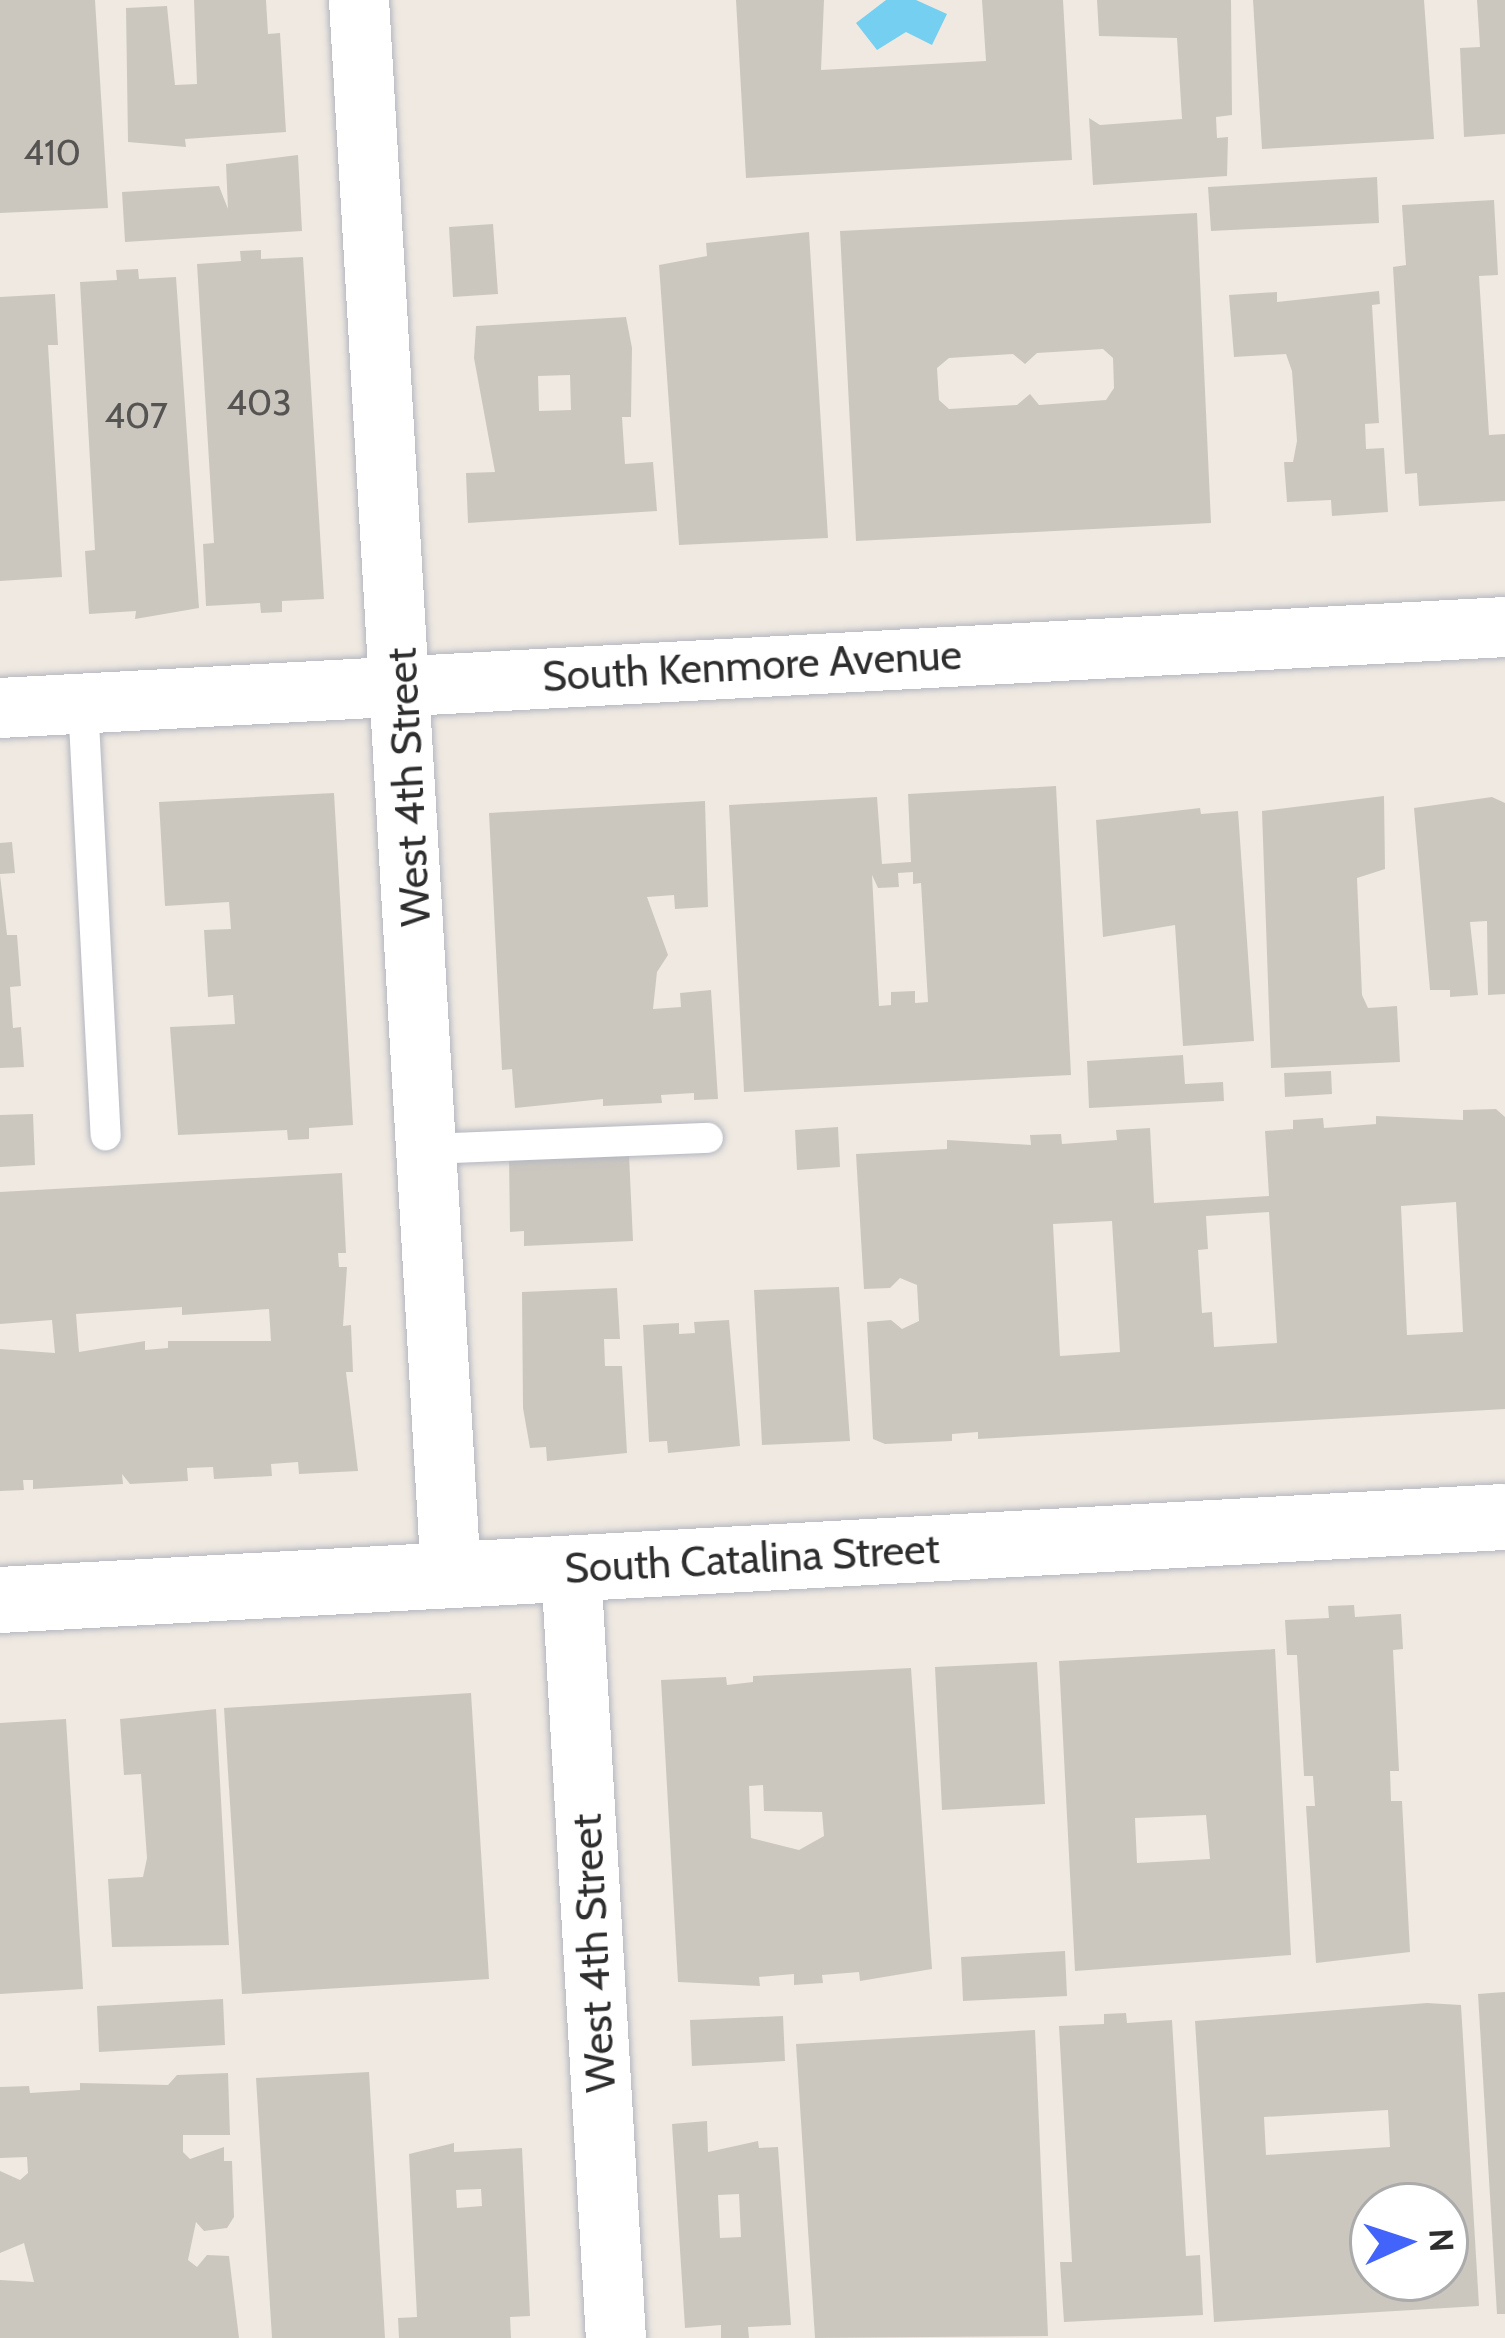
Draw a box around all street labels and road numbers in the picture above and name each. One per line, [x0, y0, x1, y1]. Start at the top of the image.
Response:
street label: South Kenmore Avenue [541, 629, 963, 701]
street label: West 4th Street [376, 646, 440, 928]
street label: South Catalina Street [563, 1523, 941, 1593]
street label: West 4th Street [561, 1812, 625, 2094]

